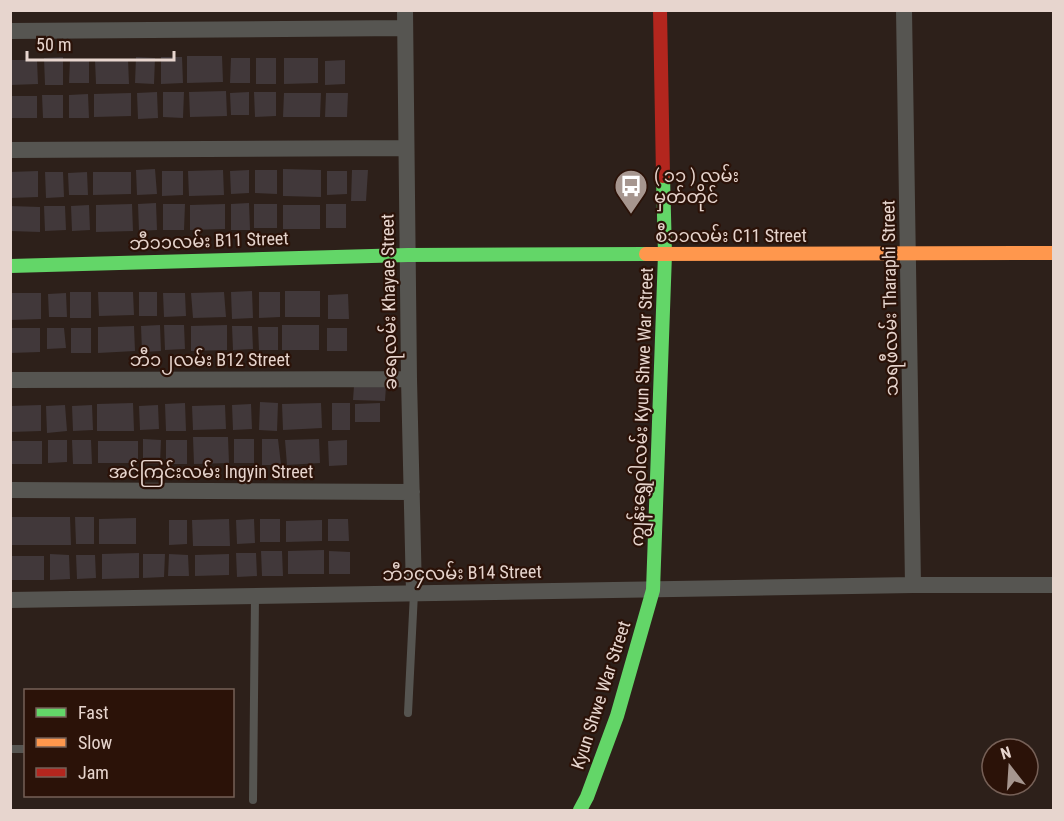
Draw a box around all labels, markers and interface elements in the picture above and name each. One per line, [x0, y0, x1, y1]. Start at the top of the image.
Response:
scale bar [27, 24, 174, 62]
text: 50 m [36, 34, 71, 55]
place label: ( ၁၁ ) လမ်း မှတ်တိုင် [654, 163, 739, 212]
bus stop icon: ( ၁၁ ) လမ်း မှတ်တိုင် [613, 168, 649, 215]
street label: သရဖီလမ်း Tharaphi Street [874, 200, 907, 396]
street label: ခရေလမ်း Khayae Street [374, 214, 406, 390]
street label: စီ၁၁လမ်း C11 Street [655, 222, 807, 246]
street label: ဘီ၁၁လမ်း B11 Street [129, 224, 289, 254]
street label: ကျွန်းရွှေဝါလမ်း Kyun Shwe War Street [624, 267, 664, 547]
street label: ဘီ၁၂လမ်း B12 Street [130, 346, 290, 375]
street label: အင်ကြင်းလမ်း Ingyin Street [109, 459, 313, 487]
street label: ဘီ၁၄လမ်း B14 Street [382, 558, 542, 589]
street label: Kyun Shwe War Street [567, 618, 634, 772]
legend [24, 689, 234, 797]
text: Fast [78, 702, 109, 723]
text: Slow [78, 732, 113, 753]
north arrow [980, 737, 1040, 797]
text: N [998, 743, 1013, 764]
text: Jam [78, 762, 109, 783]

